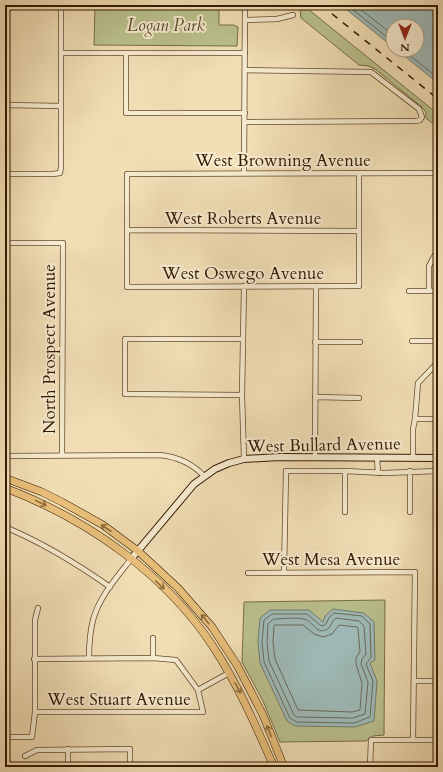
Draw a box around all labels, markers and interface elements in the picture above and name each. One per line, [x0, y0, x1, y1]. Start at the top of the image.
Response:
park label: Logan Park [127, 14, 206, 37]
north arrow [385, 18, 425, 58]
text: N [400, 40, 410, 55]
street label: West Browning Avenue [194, 149, 371, 172]
street label: West Roberts Avenue [164, 207, 321, 230]
street label: West Oswego Avenue [161, 262, 324, 285]
street label: North Prospect Avenue [38, 264, 61, 434]
street label: West Bullard Avenue [246, 432, 401, 458]
one-way arrow [35, 500, 47, 507]
one-way arrow [101, 524, 112, 532]
street label: West Mesa Avenue [261, 548, 400, 571]
one-way arrow [155, 580, 165, 590]
one-way arrow [200, 613, 209, 624]
one-way arrow [234, 682, 242, 694]
street label: West Stuart Avenue [46, 688, 191, 711]
one-way arrow [265, 725, 273, 737]

